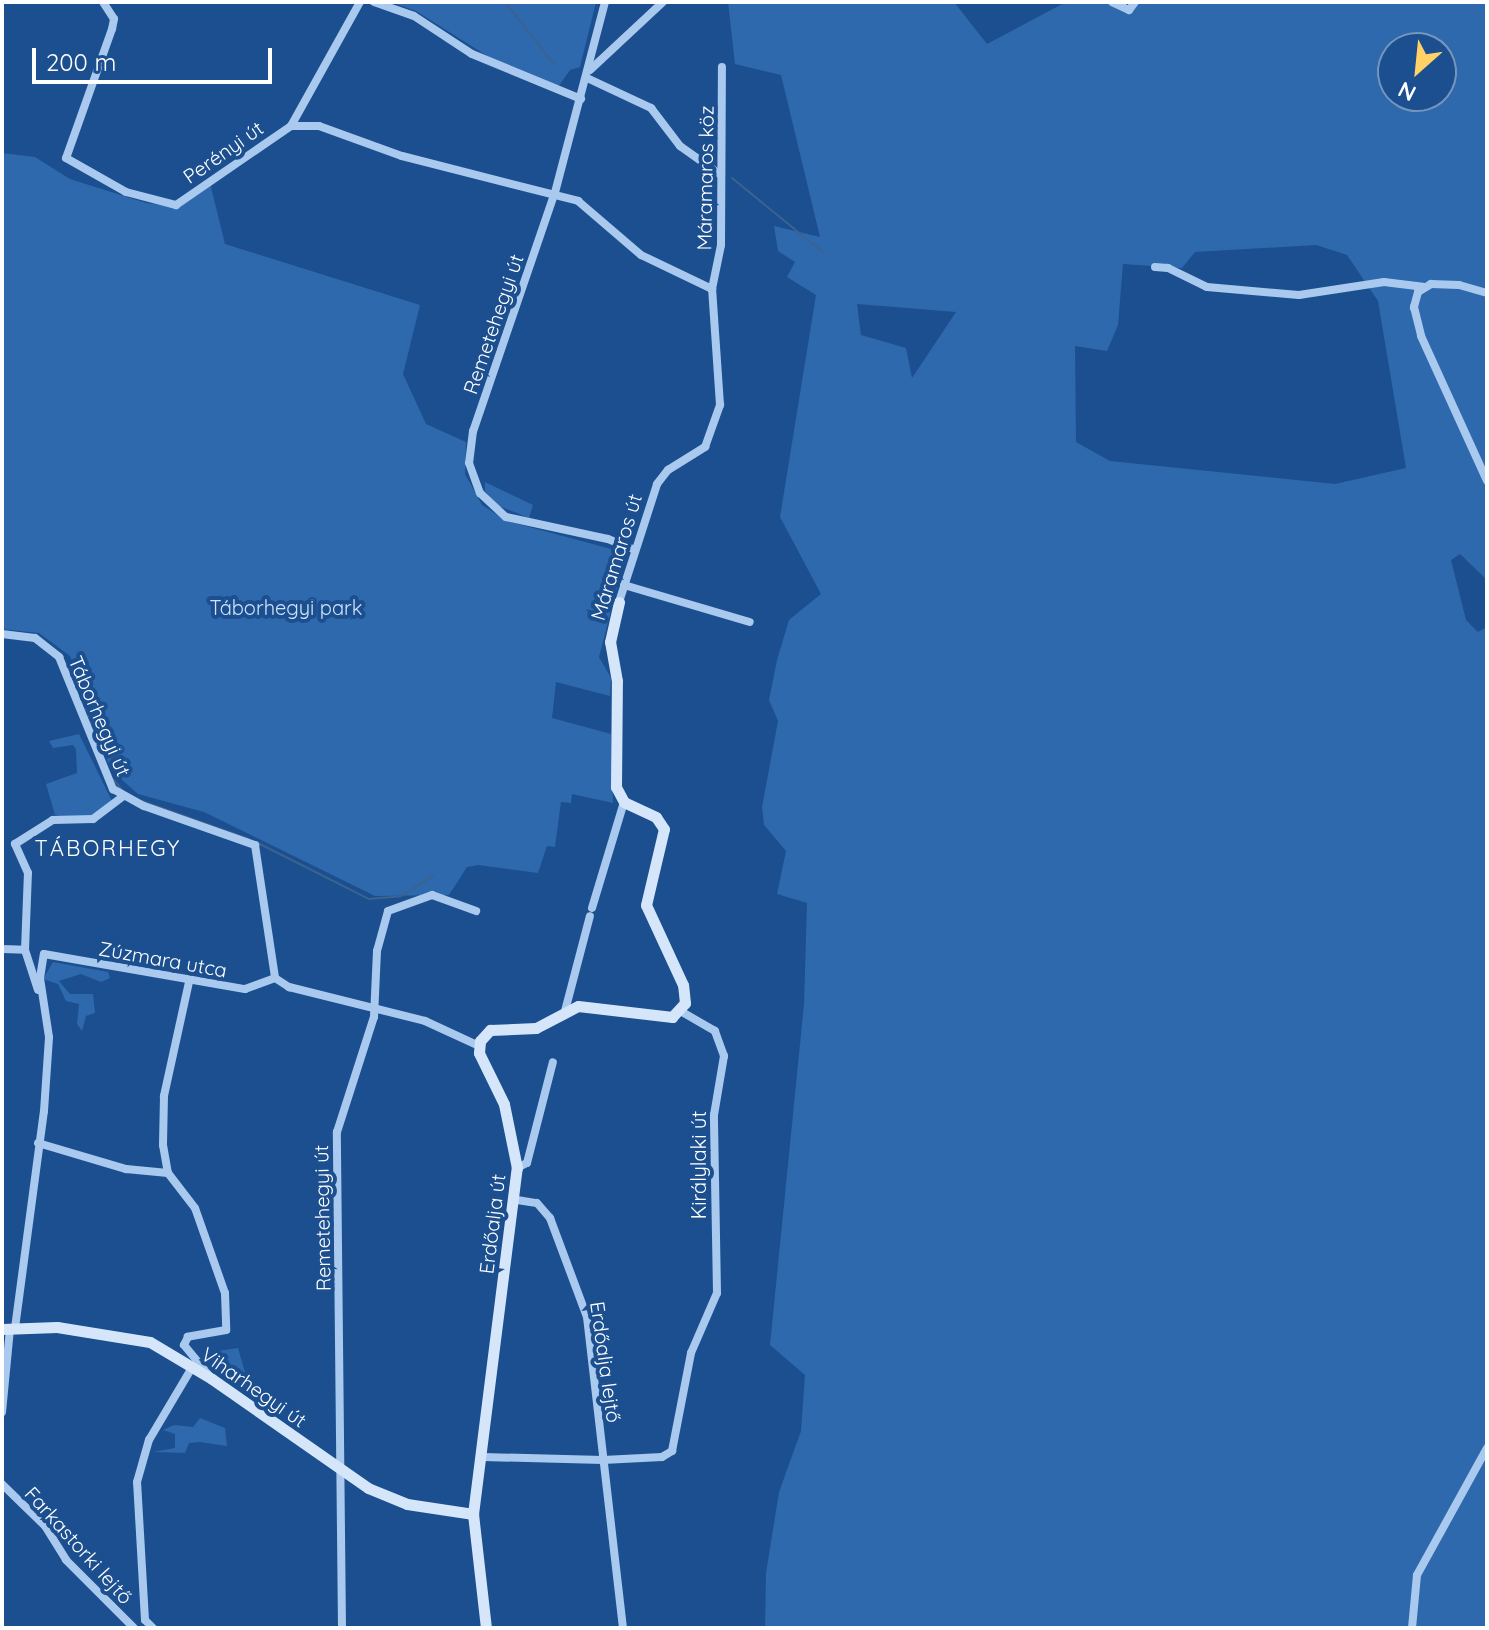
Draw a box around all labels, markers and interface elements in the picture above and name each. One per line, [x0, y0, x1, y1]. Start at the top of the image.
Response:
scale bar [36, 32, 276, 82]
north arrow [1377, 32, 1457, 112]
text: 200 m [46, 47, 116, 77]
text: N [1393, 75, 1421, 108]
street label: Máramaros köz [692, 105, 718, 251]
street label: Perényi út [178, 116, 268, 188]
street label: Remetehegyi út [458, 251, 528, 397]
street label: Máramaros út [585, 491, 647, 623]
park label: Táborhegyi park [210, 595, 362, 619]
street label: Táborhegyi út [64, 652, 136, 780]
district label: TÁBORHEGY [35, 836, 181, 862]
street label: Zúzmara utca [97, 936, 229, 982]
street label: Királylaki út [686, 1111, 710, 1219]
street label: Remetehegyi út [309, 1145, 335, 1291]
street label: Erdőalja út [474, 1173, 510, 1275]
street label: Erdőalja lejtő [586, 1300, 626, 1424]
street label: Viharhegyi út [197, 1342, 311, 1432]
street label: Farkastorki lejtő [20, 1481, 138, 1609]

